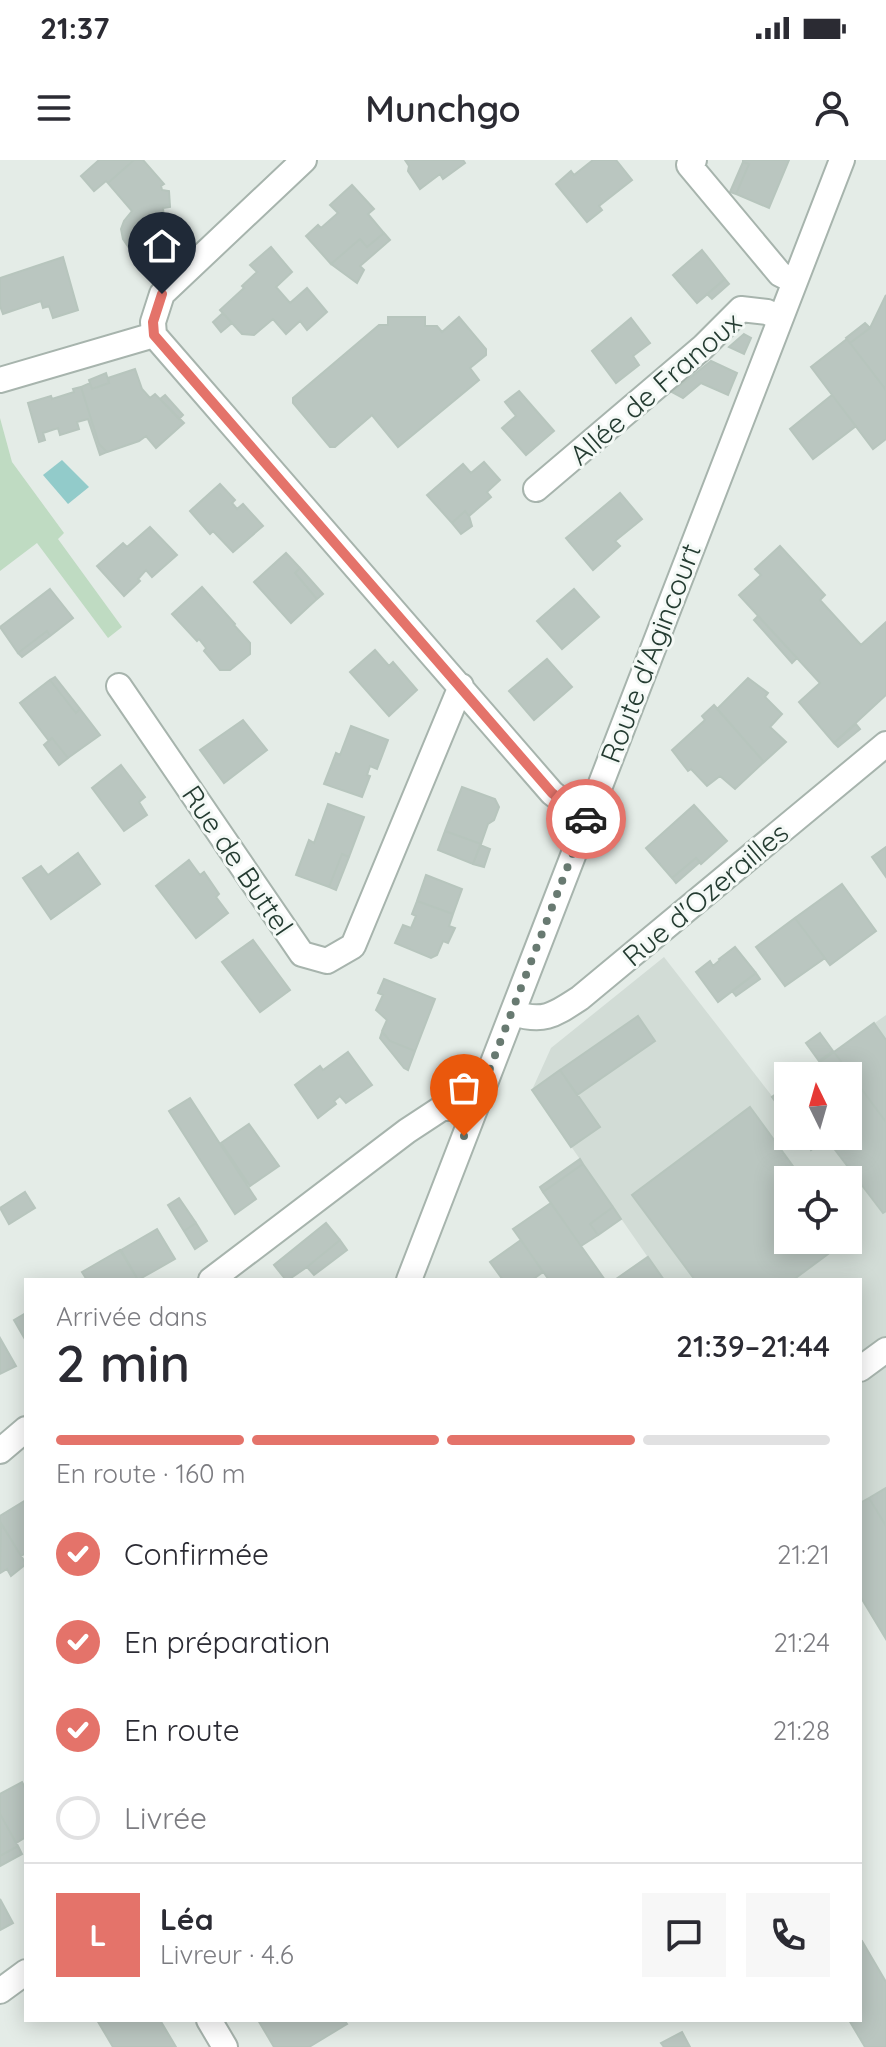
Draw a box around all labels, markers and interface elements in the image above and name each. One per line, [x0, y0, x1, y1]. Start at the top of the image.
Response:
text: 21:37 [40, 9, 110, 47]
icon: menu [32, 86, 76, 130]
text: Munchgo [365, 86, 521, 131]
icon: person [810, 86, 854, 130]
pin [128, 212, 196, 294]
icon: home [140, 224, 184, 268]
street label: Allée de Franoux [562, 304, 748, 472]
street label: Route d'Agincourt [592, 538, 708, 768]
street label: Rue de Buttel [175, 778, 301, 942]
courier [546, 779, 626, 859]
icon: car [564, 797, 608, 841]
street label: Rue d'Ozerailles [615, 815, 795, 973]
pin [430, 1054, 498, 1136]
north arrow [774, 1062, 862, 1150]
map controls [774, 1062, 862, 1254]
icon: bag [442, 1066, 486, 1110]
button: locate [774, 1166, 862, 1254]
text: Arrivée dans [56, 1300, 207, 1333]
text: 21:39–21:44 [676, 1327, 830, 1365]
text: 2 min [56, 1330, 190, 1395]
text: En route · 160 m [56, 1457, 245, 1490]
icon: check [56, 1532, 100, 1576]
text: Confirmée [124, 1535, 269, 1573]
text: 21:21 [777, 1538, 830, 1571]
icon: check [56, 1620, 100, 1664]
text: En préparation [124, 1623, 330, 1661]
text: 21:24 [773, 1626, 830, 1659]
icon: check [56, 1708, 100, 1752]
text: En route [124, 1711, 240, 1749]
text: 21:28 [773, 1714, 830, 1747]
text: Livrée [124, 1799, 207, 1837]
button: chat [642, 1893, 726, 1977]
button: phone [746, 1893, 830, 1977]
text: Léa [160, 1900, 214, 1938]
text: L [90, 1916, 106, 1954]
text: Livreur · 4.6 [160, 1938, 294, 1971]

